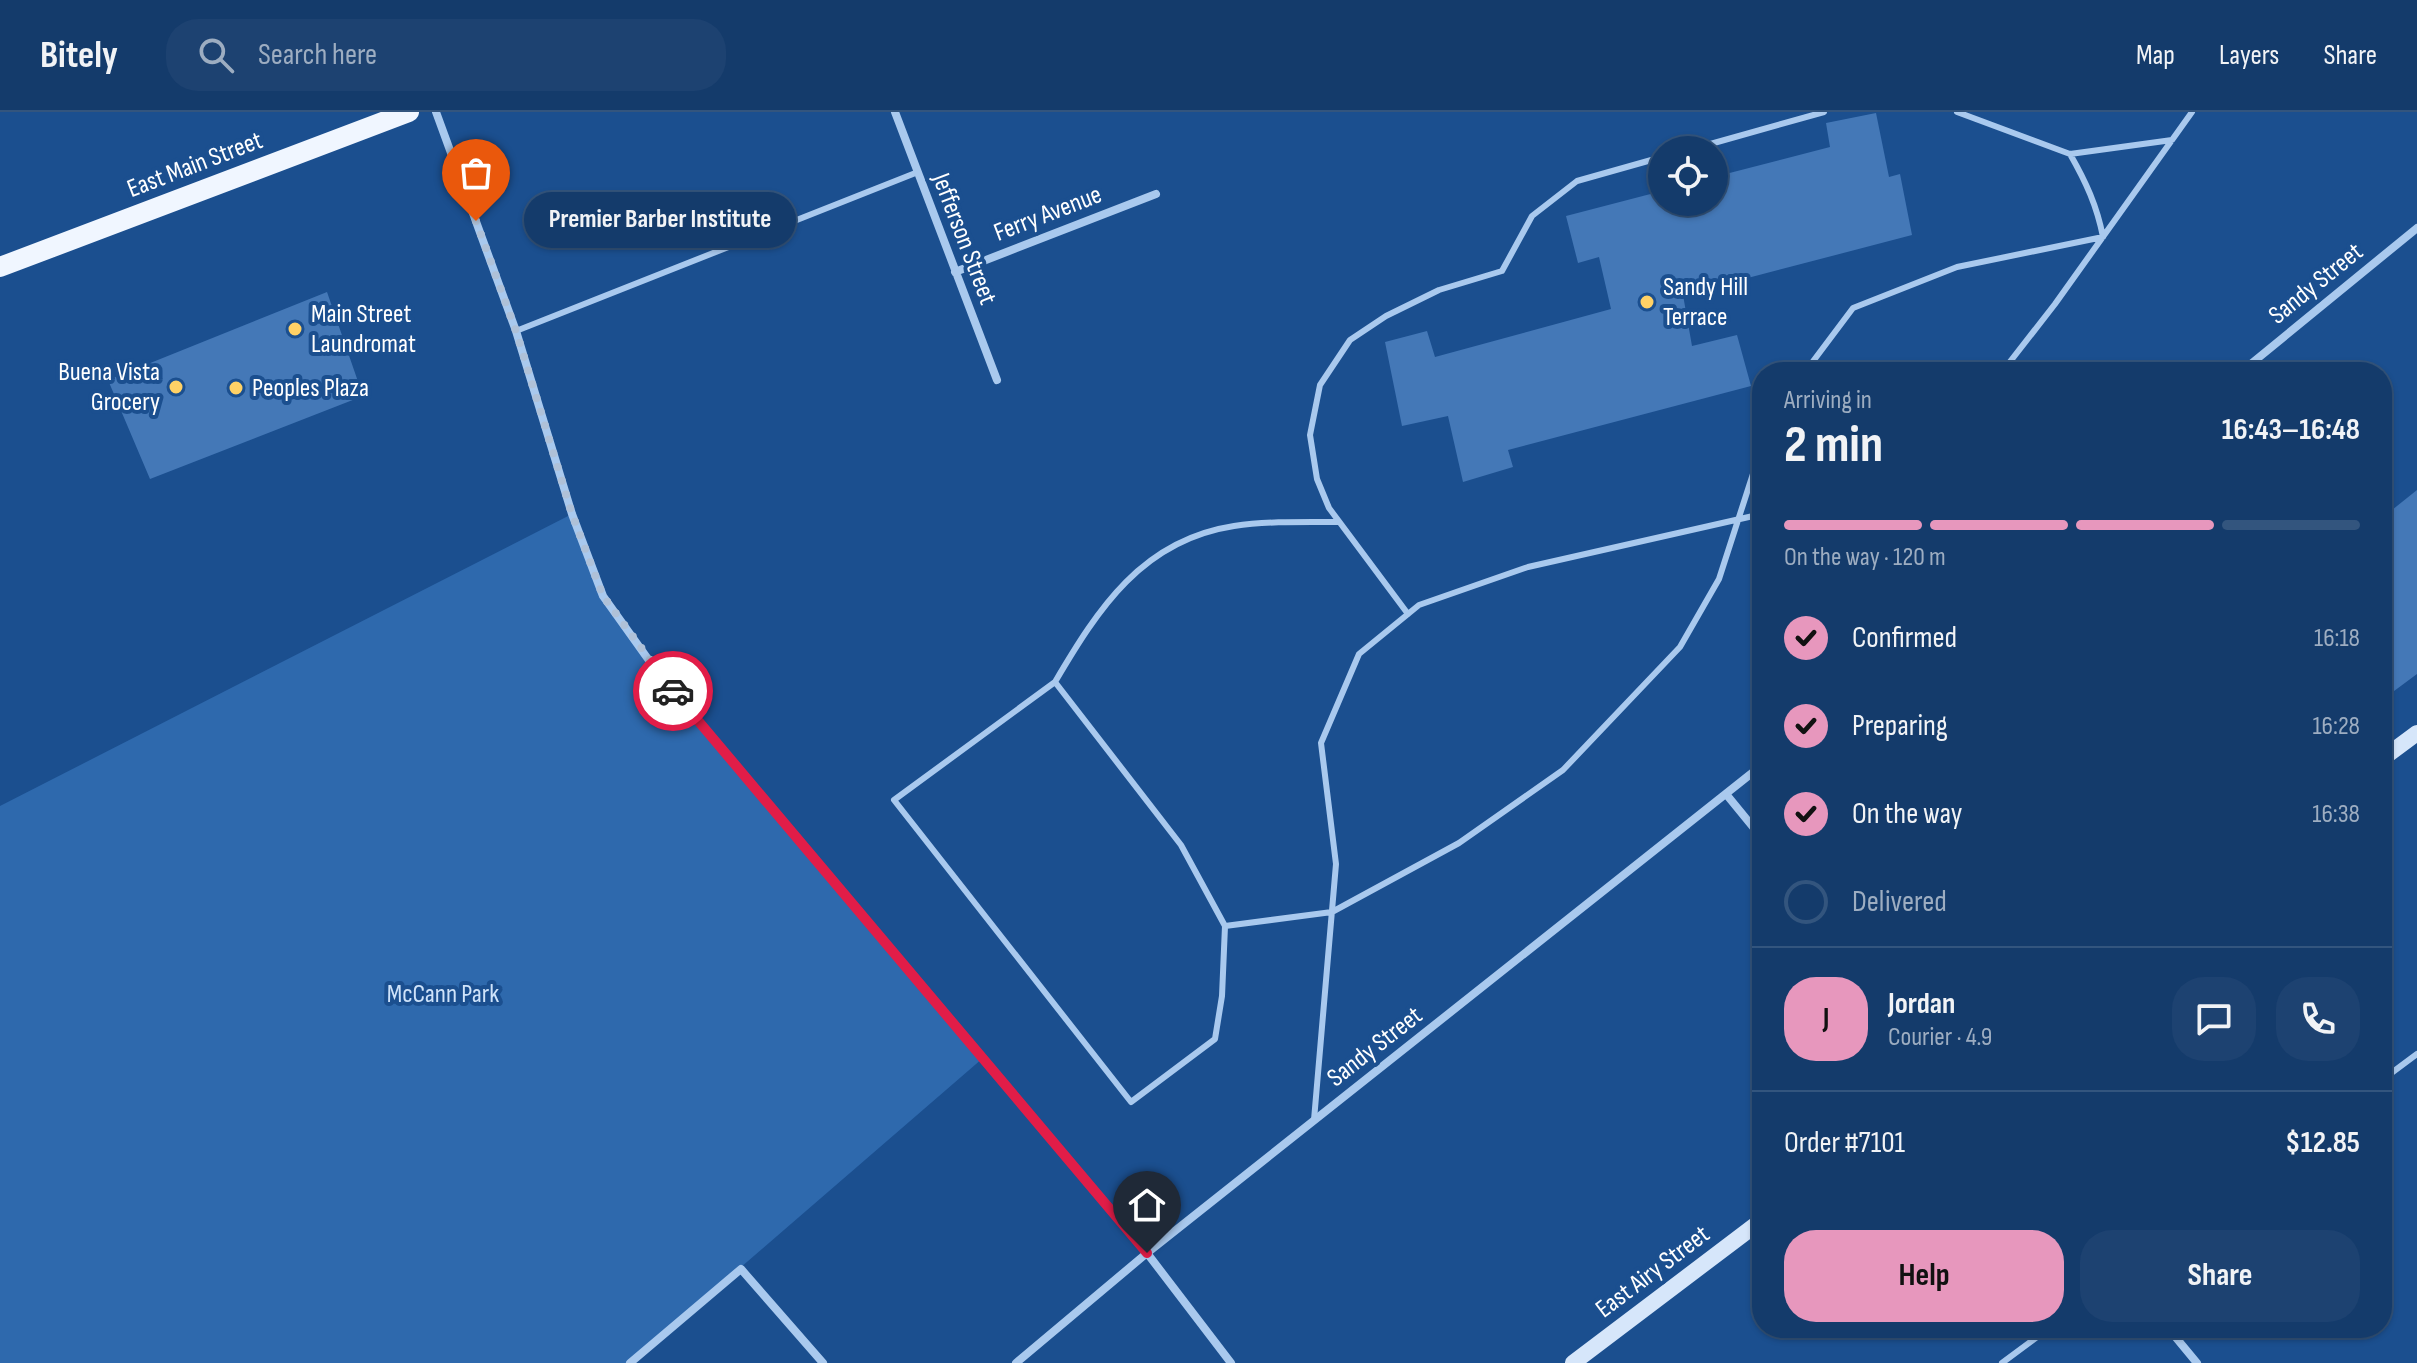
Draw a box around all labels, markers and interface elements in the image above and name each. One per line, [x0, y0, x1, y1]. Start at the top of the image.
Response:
search box [166, 19, 726, 91]
text: Bitely [40, 33, 118, 78]
icon: search [194, 33, 238, 77]
text: Search here [258, 37, 377, 73]
text: Map [2136, 39, 2175, 72]
text: Layers [2219, 39, 2279, 72]
text: Share [2323, 39, 2377, 72]
street label: East Main Street [123, 125, 267, 205]
map controls [1648, 136, 1728, 216]
button: locate [1648, 136, 1728, 216]
pin [442, 139, 510, 221]
icon: bag [454, 151, 498, 195]
street label: Jefferson Street [924, 168, 1003, 309]
street label: Ferry Avenue [990, 179, 1106, 249]
callout: Premier Barber Institute [524, 193, 796, 249]
text: Premier Barber Institute [549, 204, 771, 235]
street label: Sandy Street [2263, 237, 2369, 331]
place label: Sandy Hill Terrace [1663, 272, 1748, 333]
marker: Sandy Hill Terrace [1638, 293, 1656, 311]
place label: Main Street Laundromat [311, 299, 416, 360]
marker: Main Street Laundromat [286, 320, 304, 338]
place label: Buena Vista Grocery [58, 357, 160, 418]
place label: Peoples Plaza [252, 373, 369, 404]
marker: Buena Vista Grocery [167, 378, 185, 396]
marker: Peoples Plaza [227, 379, 245, 397]
text: Arriving in [1784, 385, 1872, 416]
text: 16:43–16:48 [2222, 412, 2360, 448]
text: 2 min [1784, 414, 1883, 477]
text: On the way · 120 m [1784, 542, 1946, 573]
icon: check [1784, 616, 1828, 660]
text: Confirmed [1852, 620, 1957, 656]
text: 16:18 [2314, 623, 2360, 654]
courier [633, 651, 713, 731]
icon: car [651, 669, 695, 713]
icon: check [1784, 704, 1828, 748]
text: Preparing [1852, 708, 1948, 744]
text: 16:28 [2312, 711, 2360, 742]
icon: check [1784, 792, 1828, 836]
text: On the way [1852, 796, 1962, 832]
text: 16:38 [2312, 799, 2360, 830]
text: Delivered [1852, 884, 1947, 920]
button: chat [2172, 977, 2256, 1061]
button: phone [2276, 977, 2360, 1061]
park label: McCann Park [387, 979, 499, 1010]
text: Jordan [1888, 986, 1955, 1022]
street label: Sandy Street [1321, 1000, 1429, 1094]
text: J [1823, 1001, 1829, 1037]
text: Courier · 4.9 [1888, 1022, 1992, 1053]
text: Order #7101 [1784, 1125, 1905, 1161]
text: $12.85 [2285, 1125, 2360, 1161]
pin [1113, 1171, 1181, 1253]
icon: home [1125, 1183, 1169, 1227]
street label: East Airy Street [1590, 1219, 1716, 1325]
button: Help [1784, 1230, 2064, 1322]
button: Share [2080, 1230, 2360, 1322]

